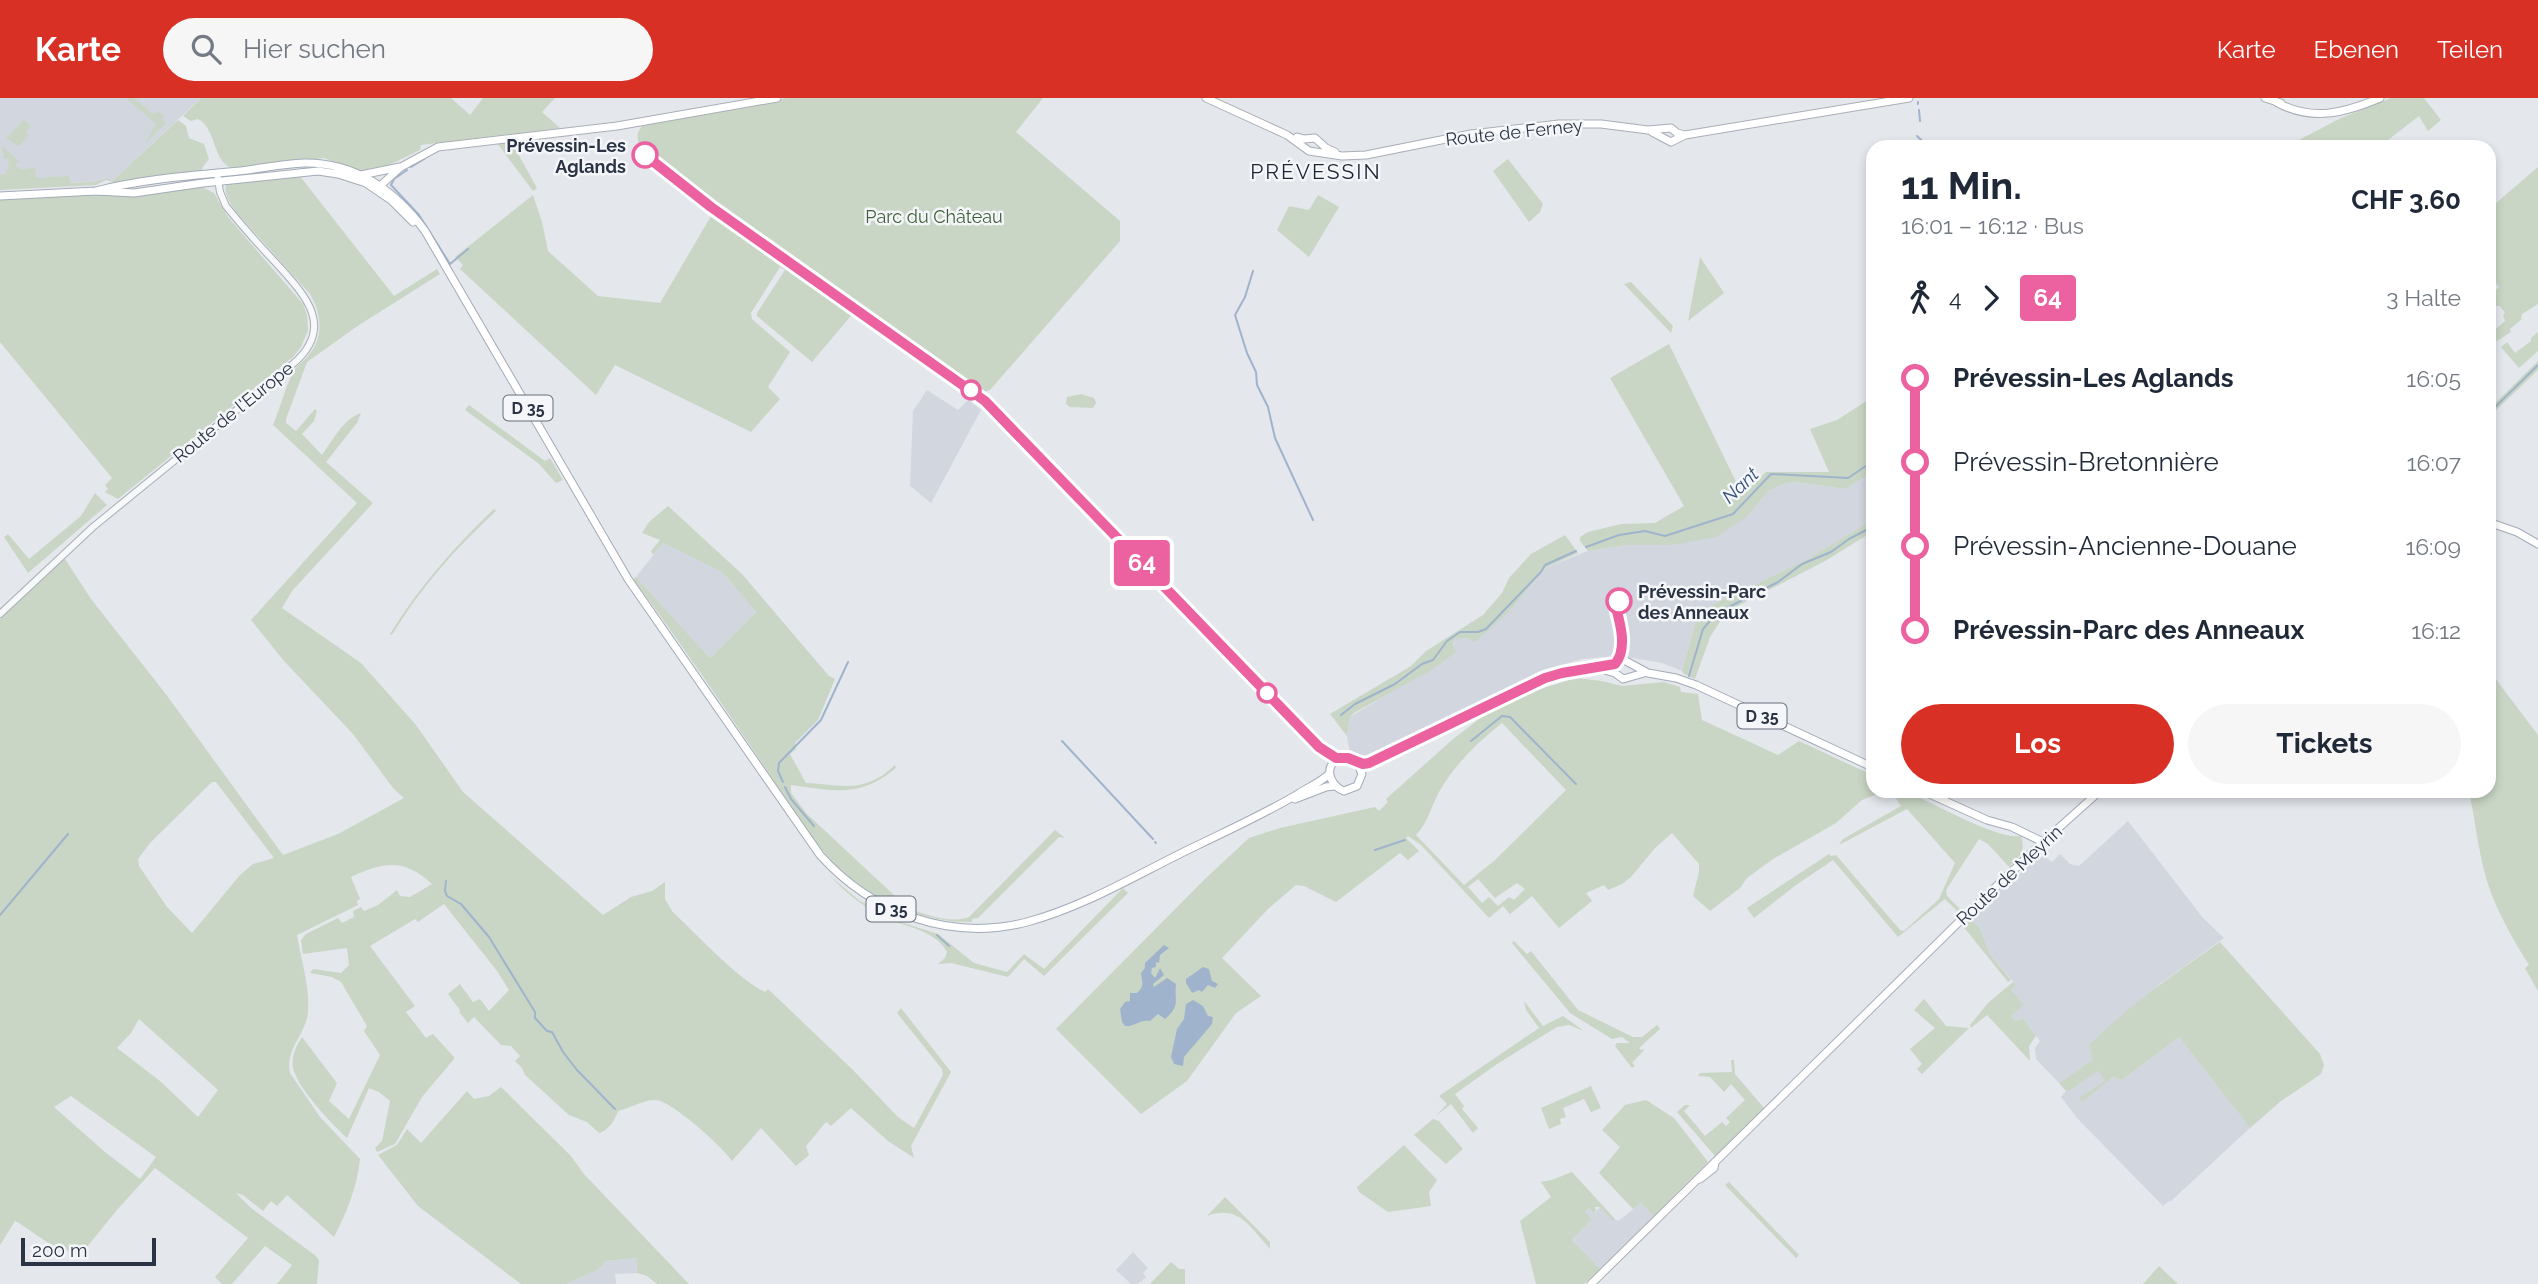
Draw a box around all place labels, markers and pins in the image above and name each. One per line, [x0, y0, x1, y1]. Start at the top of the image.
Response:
place label: Prévessin-Les Aglands [506, 135, 626, 177]
marker: Prévessin-Les Aglands [632, 142, 658, 168]
unlabelled marker [961, 380, 981, 400]
place label: Prévessin-Parc des Anneaux [1638, 581, 1766, 623]
marker: Prévessin-Parc des Anneaux [1606, 588, 1632, 614]
unlabelled marker [1257, 683, 1277, 703]

